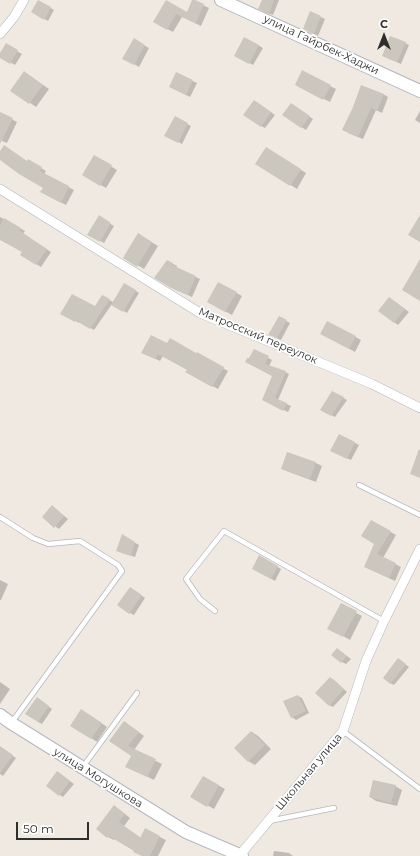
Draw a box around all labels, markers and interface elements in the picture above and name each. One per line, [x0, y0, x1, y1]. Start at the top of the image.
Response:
street label: улица Гайрбек-Хаджи [261, 12, 381, 78]
north arrow [364, 16, 404, 56]
text: С [380, 17, 388, 31]
street label: Матросский переулок [196, 305, 320, 367]
street label: Школьная улица [273, 731, 345, 813]
street label: улица Могушкова [51, 745, 145, 811]
scale bar [18, 814, 91, 840]
text: 50 m [23, 821, 54, 836]

